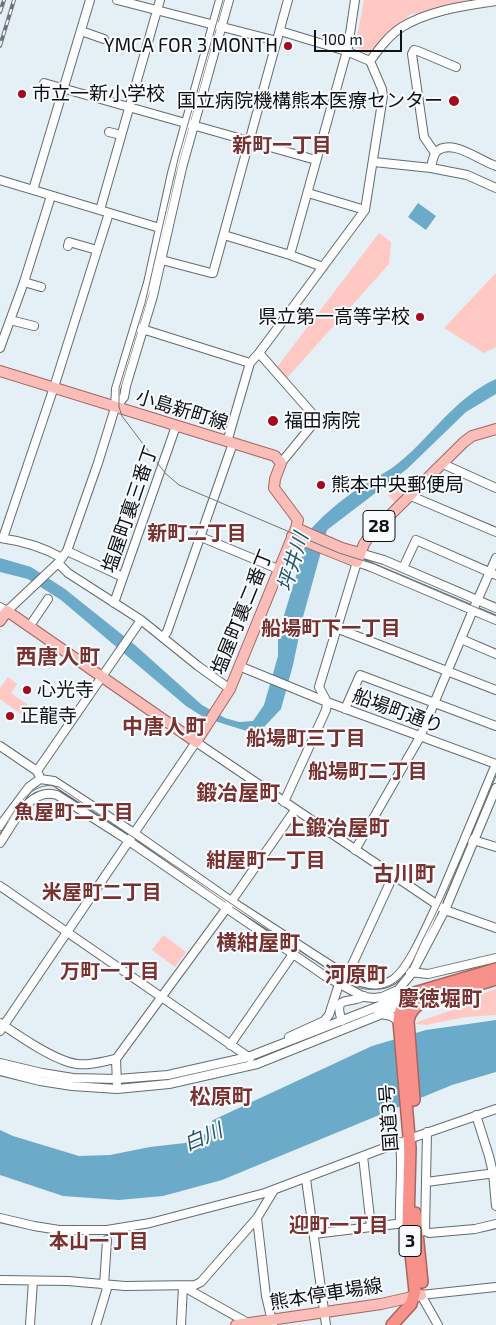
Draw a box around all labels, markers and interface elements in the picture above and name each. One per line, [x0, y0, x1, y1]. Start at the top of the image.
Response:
scale bar [316, 20, 404, 52]
text: 100 m [322, 30, 363, 48]
place label: YMCA FOR 3 MONTH [104, 35, 278, 57]
marker: YMCA FOR 3 MONTH [282, 40, 294, 52]
place label: 市立一新小学校 [32, 83, 165, 105]
marker: 市立一新小学校 [16, 88, 28, 100]
place label: 国立病院機構熊本医療センター [177, 90, 443, 112]
marker: 国立病院機構熊本医療センター [447, 94, 461, 108]
district label: 新町一丁目 [232, 133, 332, 157]
place label: 県立第一高等学校 [258, 306, 410, 328]
marker: 県立第一高等学校 [414, 311, 426, 323]
street label: 小島新町線 [133, 385, 231, 435]
place label: 福田病院 [284, 410, 360, 432]
marker: 福田病院 [266, 414, 280, 428]
street label: 塩屋町裏三番丁 [98, 442, 162, 576]
place label: 熊本中央郵便局 [331, 474, 464, 496]
marker: 熊本中央郵便局 [315, 479, 327, 491]
road number: 28 [363, 511, 395, 542]
district label: 新町二丁目 [147, 521, 247, 545]
water label: 坪井川 [273, 530, 313, 594]
street label: 塩屋町裏二番丁 [207, 546, 277, 678]
district label: 船場町下一丁目 [261, 616, 401, 640]
district label: 西唐人町 [16, 644, 100, 670]
place label: 心光寺 [37, 679, 94, 701]
marker: 心光寺 [21, 684, 33, 696]
street label: 船場町通り [349, 684, 447, 738]
place label: 正龍寺 [20, 705, 77, 727]
marker: 正龍寺 [4, 710, 16, 722]
district label: 中唐人町 [122, 714, 206, 740]
district label: 船場町三丁目 [246, 726, 366, 750]
district label: 船場町二丁目 [308, 759, 428, 783]
district label: 鍛冶屋町 [196, 780, 280, 806]
district label: 魚屋町二丁目 [14, 800, 134, 824]
district label: 上鍛冶屋町 [285, 815, 389, 841]
district label: 紺屋町一丁目 [206, 848, 326, 872]
district label: 古川町 [373, 861, 435, 887]
district label: 米屋町二丁目 [42, 880, 162, 904]
district label: 横紺屋町 [216, 930, 300, 956]
district label: 万町一丁目 [60, 959, 160, 983]
district label: 河原町 [325, 962, 387, 988]
district label: 慶徳堀町 [398, 986, 482, 1012]
district label: 松原町 [190, 1084, 252, 1110]
street label: 国道3号 [375, 1084, 403, 1152]
water label: 白川 [180, 1118, 226, 1156]
district label: 迎町一丁目 [289, 1213, 389, 1237]
road number: 3 [399, 1226, 421, 1256]
district label: 本山一丁目 [49, 1229, 149, 1253]
street label: 熊本停車場線 [268, 1274, 384, 1314]

